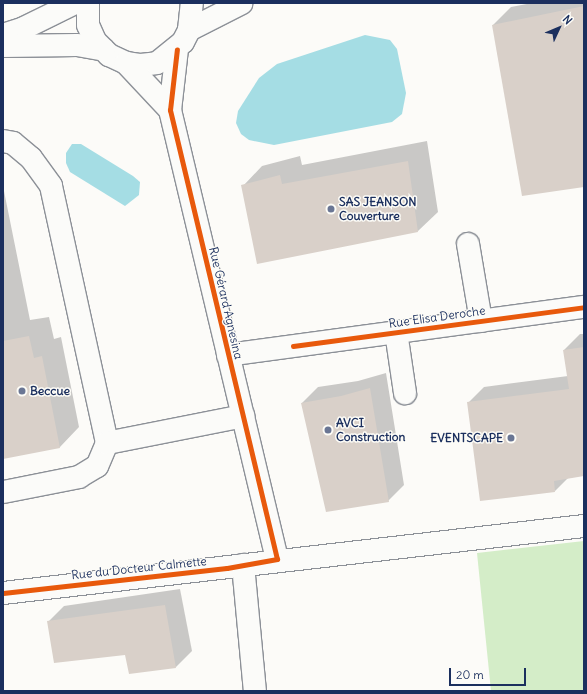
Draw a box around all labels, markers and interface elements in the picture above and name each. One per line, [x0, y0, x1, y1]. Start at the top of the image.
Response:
north arrow [539, 8, 579, 48]
text: N [560, 12, 575, 27]
place label: SAS JEANSON Couverture [339, 195, 416, 223]
marker: SAS JEANSON Couverture [326, 204, 336, 214]
street label: Rue Gérard Agnesina [206, 245, 246, 361]
street label: Rue Elisa Deroche [388, 303, 486, 331]
place label: Beccue [30, 384, 70, 398]
marker: Beccue [17, 386, 27, 396]
place label: AVCI Construction [336, 416, 405, 444]
marker: AVCI Construction [323, 425, 333, 435]
place label: EVENTSCAPE [430, 431, 503, 445]
marker: EVENTSCAPE [506, 433, 516, 443]
street label: Rue du Docteur Calmette [71, 554, 207, 582]
scale bar [451, 660, 528, 686]
text: 20 m [456, 667, 484, 682]

